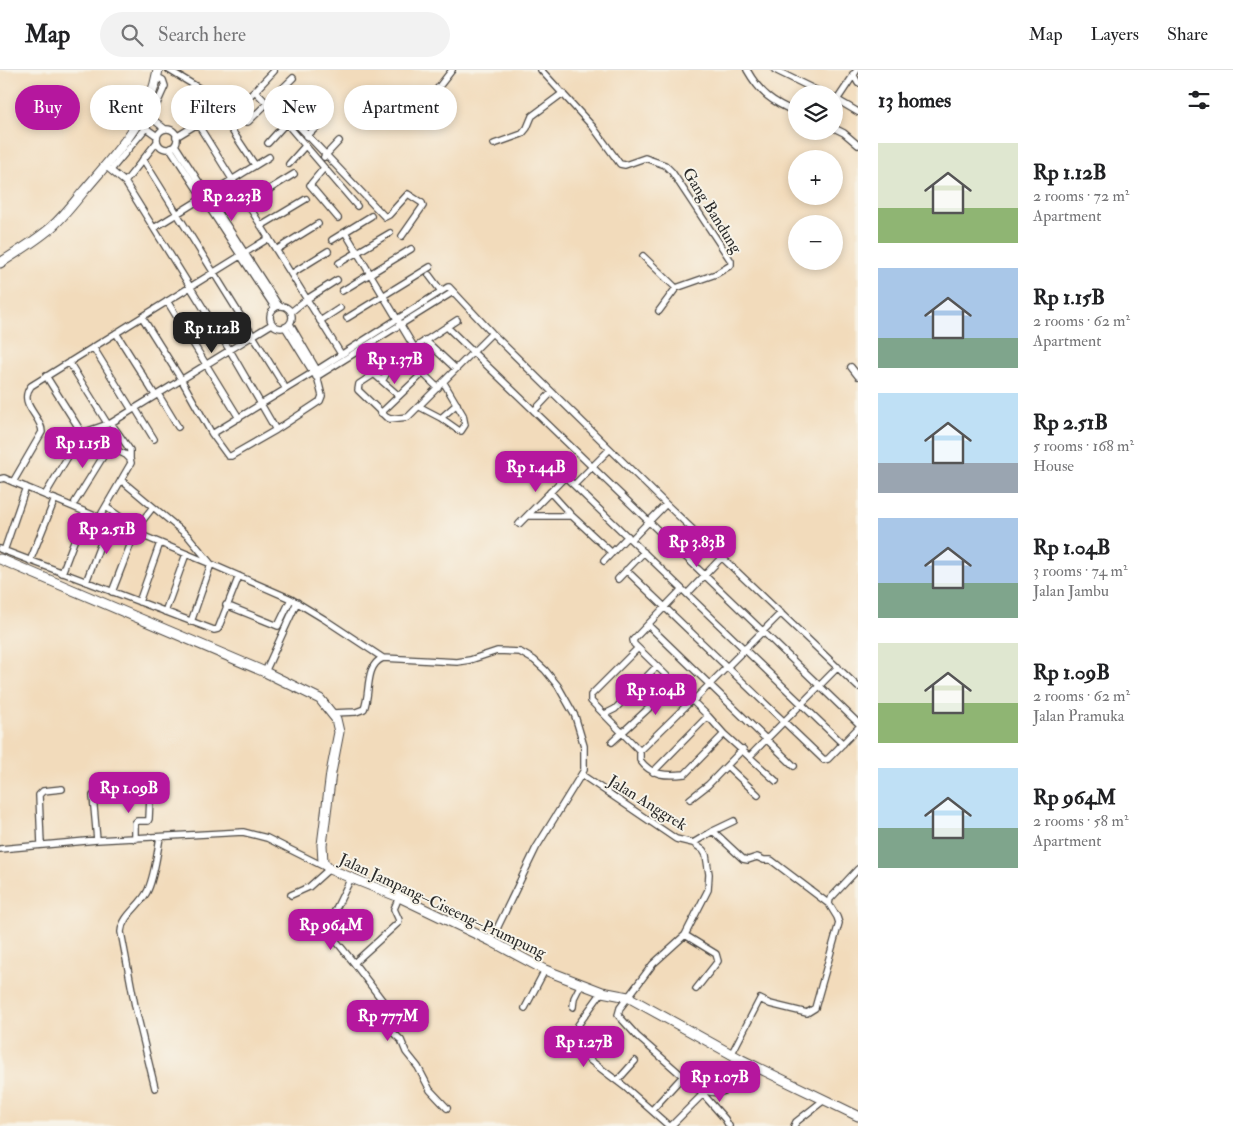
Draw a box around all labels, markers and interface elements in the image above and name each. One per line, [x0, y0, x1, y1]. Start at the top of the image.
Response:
search box [100, 12, 450, 57]
text: Map [25, 19, 70, 50]
icon: search [118, 21, 146, 49]
text: Search here [158, 23, 246, 47]
text: Map [1029, 23, 1063, 46]
text: Layers [1091, 23, 1139, 46]
text: Share [1167, 23, 1208, 46]
chip: Buy [15, 85, 80, 130]
chip: Rent [90, 85, 161, 130]
chip: Filters [171, 85, 254, 130]
chip: New [264, 85, 334, 130]
chip: Apartment [344, 85, 457, 130]
map controls [788, 85, 843, 270]
button: layers [788, 85, 843, 140]
icon: filters [1185, 86, 1213, 114]
text: 13 homes [878, 87, 951, 114]
button: + [788, 150, 843, 205]
text: Rp 1.12B [1033, 159, 1107, 186]
icon: home [918, 163, 978, 223]
street label: Gang Bandung [678, 164, 747, 258]
pin: Rp 2.23B [180, 180, 284, 222]
text: Rp 2.23B [203, 186, 261, 206]
text: 2 rooms · 72 m² [1033, 186, 1129, 206]
text: Apartment [1033, 206, 1101, 226]
button: − [788, 215, 843, 270]
text: Rp 1.15B [1033, 284, 1105, 311]
icon: home [918, 288, 978, 348]
text: 2 rooms · 62 m² [1033, 311, 1130, 331]
pin: Rp 1.12B [160, 312, 264, 354]
text: Rp 1.12B [184, 318, 240, 338]
text: Apartment [1033, 331, 1101, 351]
pin: Rp 1.37B [343, 342, 447, 385]
text: Rp 1.37B [367, 349, 423, 369]
text: Rp 2.51B [1033, 409, 1108, 436]
icon: home [918, 413, 978, 473]
pin: Rp 1.15B [31, 426, 135, 469]
text: Rp 1.15B [56, 433, 110, 453]
text: 5 rooms · 168 m² [1033, 436, 1134, 456]
pin: Rp 1.44B [484, 450, 588, 493]
text: House [1033, 456, 1074, 476]
text: Rp 1.44B [506, 457, 566, 477]
pin: Rp 2.51B [55, 512, 159, 555]
text: Rp 2.51B [78, 519, 136, 539]
pin: Rp 3.83B [645, 526, 749, 568]
text: Rp 3.83B [669, 532, 725, 552]
text: Rp 1.04B [1033, 534, 1110, 561]
icon: home [918, 538, 978, 598]
text: 3 rooms · 74 m² [1033, 561, 1127, 581]
text: Jalan Jambu [1033, 581, 1109, 601]
text: Rp 1.09B [1033, 659, 1110, 686]
icon: home [918, 663, 978, 723]
pin: Rp 1.04B [604, 674, 708, 716]
text: Rp 1.04B [627, 680, 685, 700]
text: 2 rooms · 62 m² [1033, 686, 1130, 706]
text: Jalan Pramuka [1033, 706, 1124, 726]
street label: Jalan Anggrek [603, 770, 691, 836]
pin: Rp 1.09B [77, 772, 181, 814]
text: Rp 1.09B [100, 778, 158, 798]
text: Rp 964M [1033, 784, 1116, 811]
icon: home [918, 788, 978, 848]
text: 2 rooms · 58 m² [1033, 811, 1128, 831]
text: Apartment [1033, 831, 1101, 851]
street label: Jalan Jampang–Ciseeng–Prumpung [335, 849, 550, 964]
pin: Rp 964M [285, 908, 377, 951]
text: Rp 964M [299, 915, 363, 935]
pin: Rp 777M [342, 1000, 434, 1042]
text: Rp 777M [358, 1006, 418, 1026]
pin: Rp 1.27B [532, 1026, 636, 1068]
text: Rp 1.27B [555, 1032, 613, 1052]
pin: Rp 1.07B [668, 1060, 772, 1103]
text: Rp 1.07B [691, 1067, 749, 1087]

